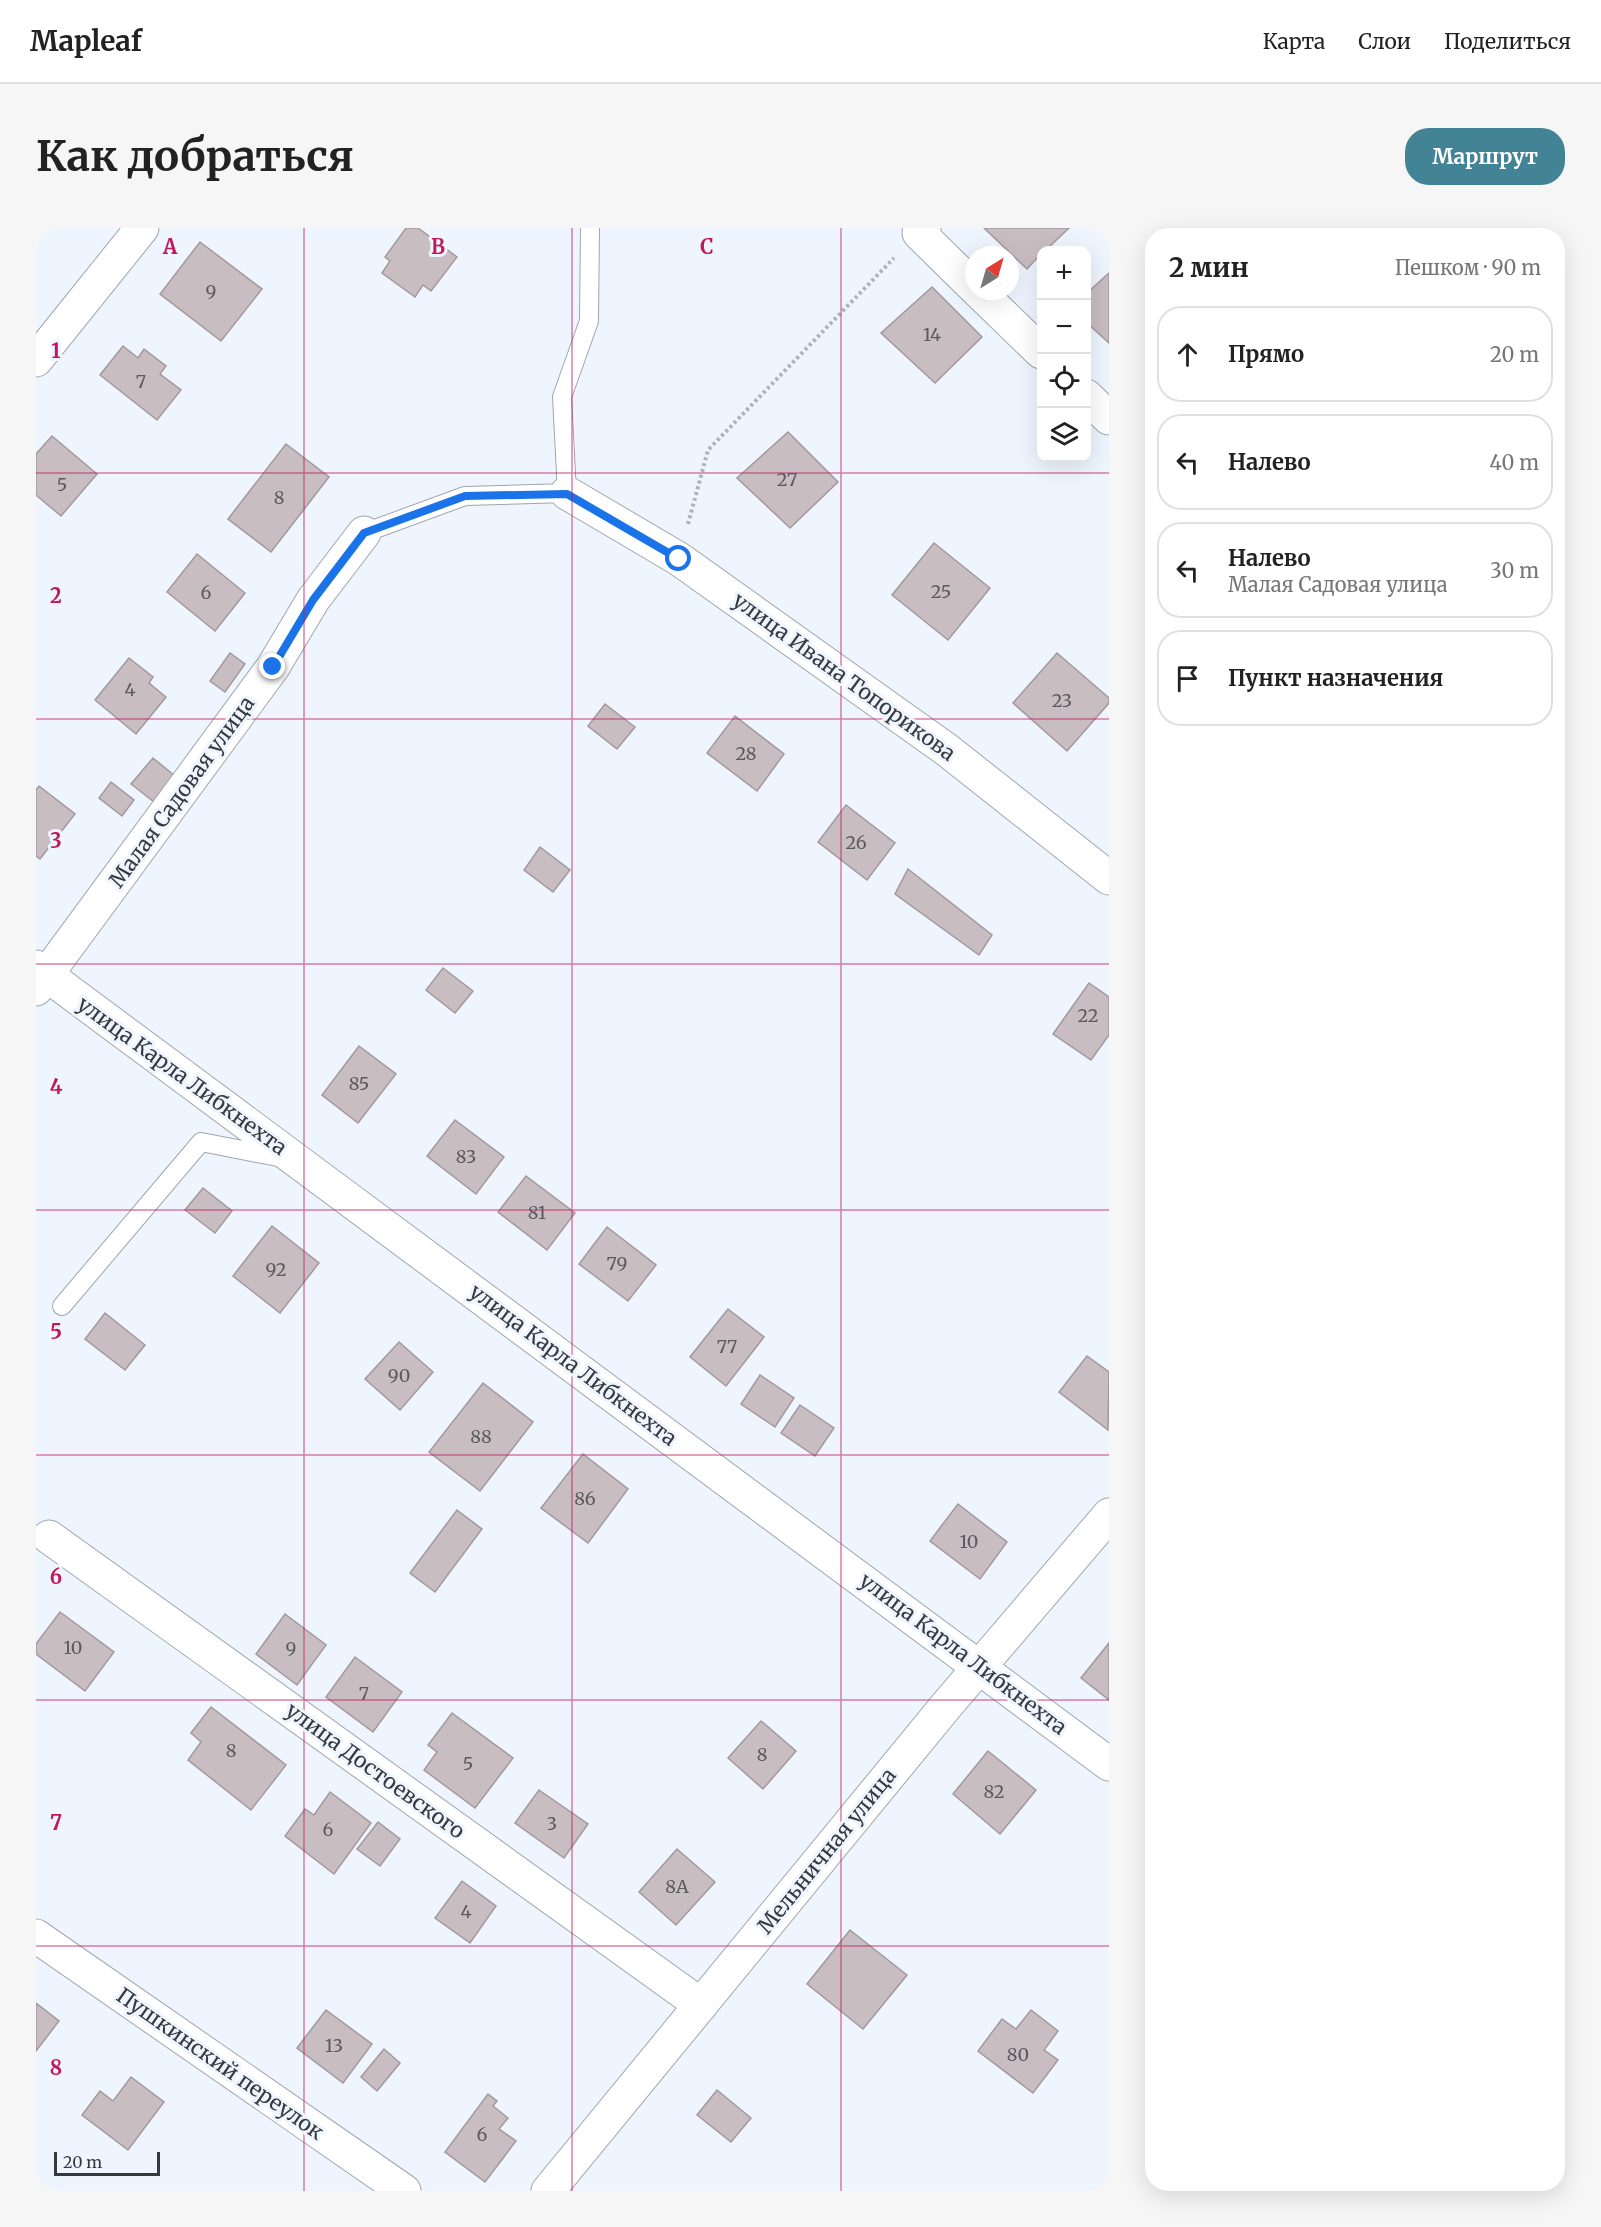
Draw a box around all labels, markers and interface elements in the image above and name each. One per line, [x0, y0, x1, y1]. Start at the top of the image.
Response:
text: Mapleaf [30, 23, 142, 59]
text: Карта [1263, 28, 1325, 55]
text: Слои [1358, 28, 1411, 55]
text: Поделиться [1444, 28, 1571, 55]
button: Маршрут [1405, 128, 1565, 185]
text: Как добраться [36, 130, 354, 182]
text: A [162, 234, 178, 259]
text: B [431, 234, 445, 259]
text: C [700, 234, 714, 259]
north arrow [965, 246, 1019, 300]
map controls [1037, 246, 1091, 462]
button: + [1037, 246, 1091, 300]
text: 2 мин [1169, 251, 1249, 284]
text: Пешком · 90 m [1395, 255, 1541, 280]
house number: 9 [206, 280, 216, 303]
button: − [1037, 300, 1091, 354]
house number: 14 [923, 323, 941, 346]
text: 1 [51, 338, 61, 363]
icon: ahead [1171, 338, 1204, 371]
text: Прямо [1228, 340, 1304, 368]
text: 20 m [1490, 342, 1539, 367]
button: locate [1037, 354, 1091, 408]
house number: 7 [136, 370, 146, 393]
button: layers [1037, 408, 1091, 462]
icon: left [1171, 446, 1204, 479]
text: Налево [1228, 448, 1311, 476]
text: 40 m [1489, 450, 1539, 475]
house number: 27 [777, 468, 797, 491]
house number: 5 [57, 473, 67, 496]
house number: 8 [274, 486, 284, 509]
text: Налево [1228, 544, 1311, 572]
route start [665, 545, 691, 571]
icon: left [1171, 554, 1204, 587]
text: 30 m [1490, 558, 1539, 583]
text: Малая Садовая улица [1228, 572, 1447, 597]
house number: 25 [931, 580, 951, 603]
house number: 6 [201, 581, 212, 604]
text: 2 [50, 583, 62, 608]
street label: улица Ивана Топорикова [728, 587, 961, 767]
route end [259, 653, 285, 679]
icon: arrive [1171, 662, 1204, 695]
text: Пункт назначения [1228, 664, 1443, 692]
house number: 4 [124, 678, 136, 701]
house number: 23 [1052, 689, 1072, 712]
street label: Малая Садовая улица [103, 691, 260, 893]
house number: 28 [735, 742, 757, 765]
text: 3 [50, 828, 62, 853]
house number: 26 [845, 831, 867, 854]
street label: улица Карла Либкнехта [72, 990, 293, 1161]
house number: 22 [1077, 1004, 1099, 1027]
house number: 85 [349, 1072, 369, 1095]
text: 4 [50, 1074, 63, 1099]
house number: 83 [456, 1145, 476, 1168]
house number: 81 [528, 1201, 546, 1224]
house number: 79 [607, 1252, 627, 1275]
house number: 92 [265, 1258, 287, 1281]
street label: улица Карла Либкнехта [464, 1278, 682, 1452]
text: 5 [50, 1319, 62, 1344]
house number: 77 [717, 1335, 737, 1358]
house number: 90 [388, 1364, 410, 1387]
house number: 88 [470, 1425, 492, 1448]
house number: 86 [574, 1487, 596, 1510]
house number: 10 [960, 1530, 978, 1553]
text: 6 [50, 1564, 62, 1589]
street label: улица Карла Либкнехта [854, 1567, 1072, 1741]
house number: 10 [64, 1636, 82, 1659]
house number: 9 [286, 1637, 296, 1660]
house number: 7 [359, 1682, 369, 1705]
street label: улица Достоевского [280, 1697, 470, 1845]
house number: 8 [226, 1739, 236, 1762]
house number: 8 [757, 1743, 767, 1766]
house number: 5 [463, 1752, 473, 1775]
street label: Мельничная улица [751, 1762, 902, 1939]
house number: 82 [983, 1780, 1005, 1803]
text: 7 [50, 1810, 62, 1835]
house number: 3 [547, 1812, 557, 1835]
house number: 6 [323, 1818, 334, 1841]
house number: 8А [665, 1875, 689, 1898]
house number: 4 [460, 1900, 472, 1923]
street label: Пушкинский переулок [111, 1982, 329, 2145]
house number: 13 [325, 2034, 343, 2057]
house number: 80 [1007, 2043, 1029, 2066]
text: 8 [50, 2055, 62, 2080]
house number: 6 [477, 2123, 488, 2146]
scale bar [54, 2149, 160, 2176]
text: 20 m [63, 2152, 102, 2172]

